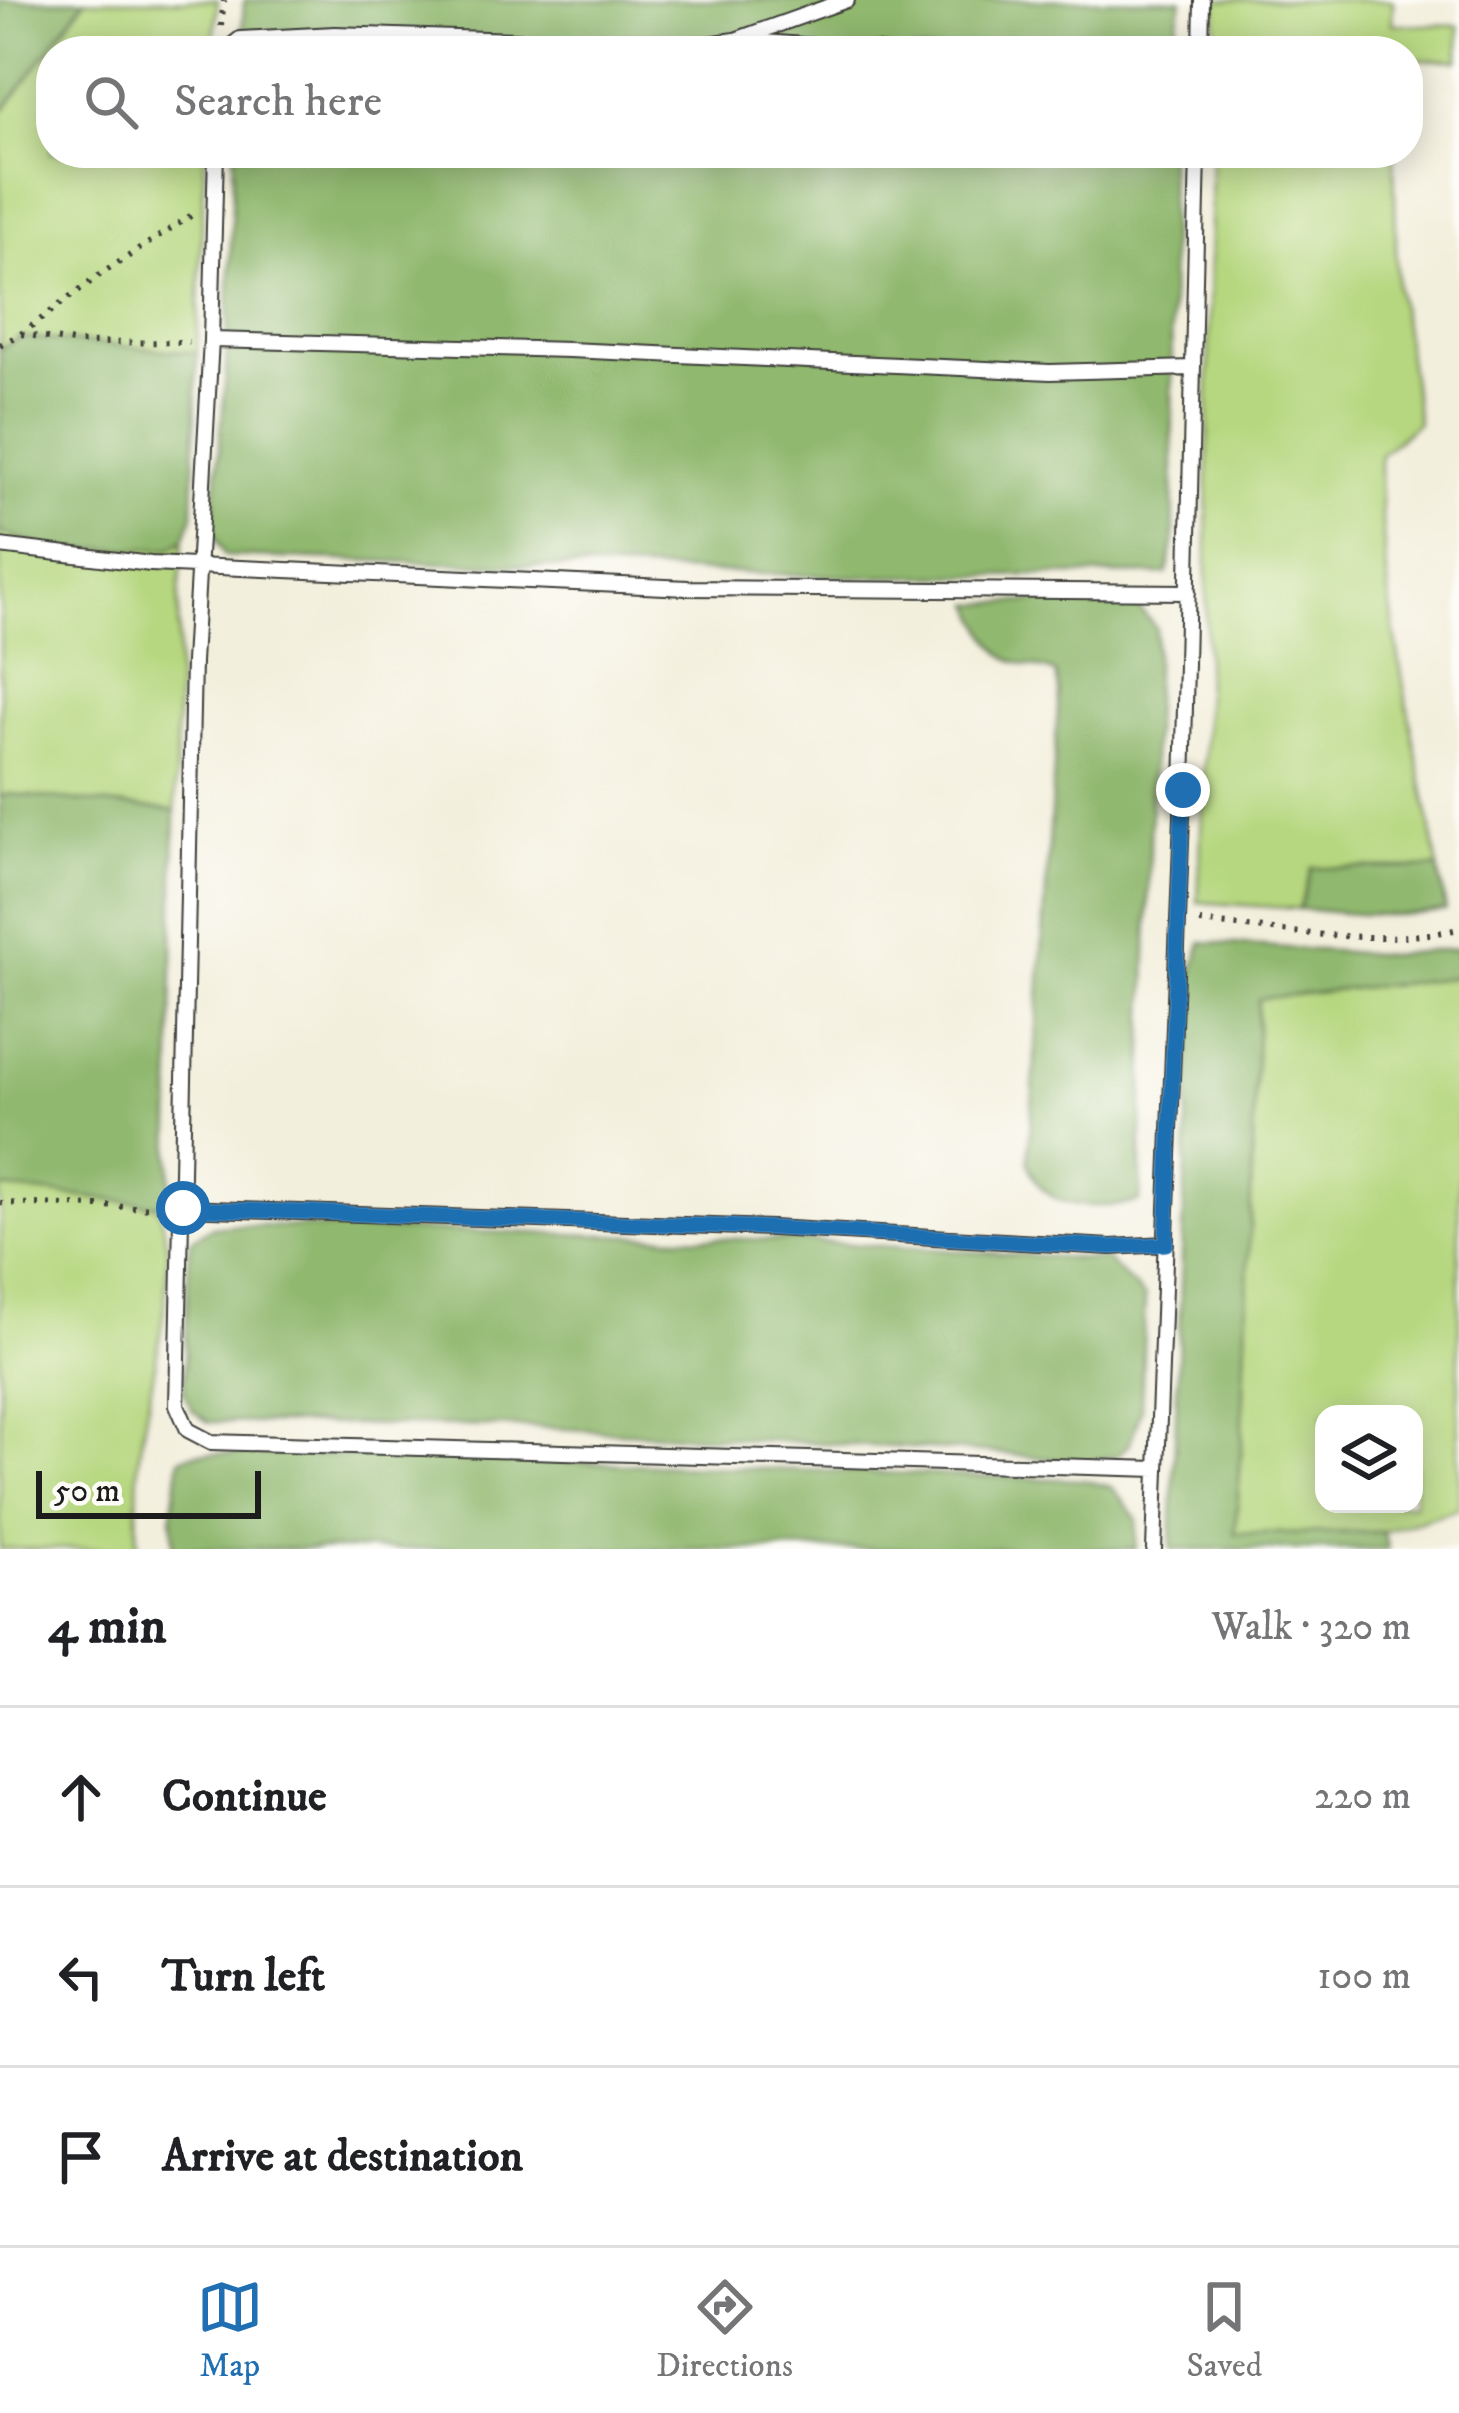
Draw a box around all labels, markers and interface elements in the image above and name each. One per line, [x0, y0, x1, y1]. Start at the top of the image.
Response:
search box [36, 36, 1423, 168]
icon: search [78, 69, 144, 135]
text: Search here [174, 74, 382, 130]
route end [1156, 763, 1210, 817]
route start [156, 1181, 210, 1235]
map controls [1315, 1405, 1423, 1513]
button: layers [1315, 1405, 1423, 1513]
scale bar [36, 1465, 261, 1518]
text: 50 m [54, 1471, 120, 1512]
text: 4 min [48, 1595, 166, 1659]
text: Walk · 320 m [1212, 1603, 1411, 1652]
icon: ahead [48, 1764, 114, 1830]
text: Continue [162, 1769, 327, 1825]
text: 220 m [1314, 1772, 1411, 1821]
icon: left [48, 1944, 114, 2010]
text: Turn left [162, 1949, 325, 2005]
text: 100 m [1317, 1952, 1411, 2001]
icon: arrive [48, 2124, 114, 2190]
text: Arrive at destination [162, 2129, 523, 2185]
tab: Map [197, 2274, 263, 2387]
tab: Directions [656, 2274, 793, 2387]
tab: Saved [1186, 2274, 1262, 2387]

